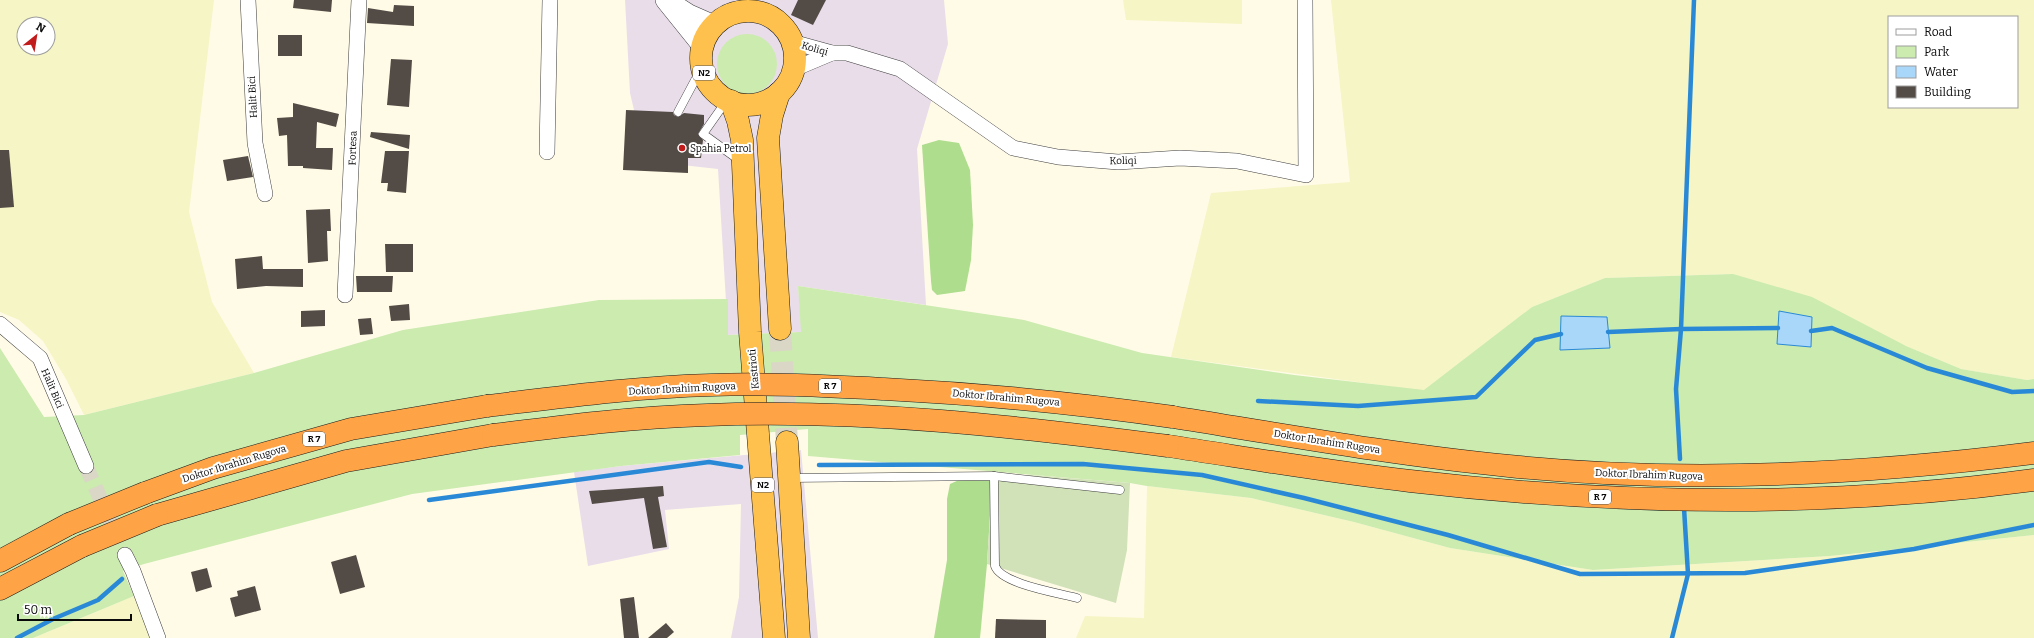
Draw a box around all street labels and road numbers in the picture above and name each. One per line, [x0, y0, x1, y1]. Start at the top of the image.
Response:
street label: Koliqi [800, 39, 829, 58]
road number: N2 [693, 66, 715, 80]
street label: Halit Bici [246, 76, 260, 118]
street label: Fortesa [346, 130, 360, 166]
street label: Koliqi [1109, 155, 1137, 167]
street label: Kastrioti [746, 348, 762, 389]
street label: Halit Bici [38, 367, 66, 410]
road number: R 7 [819, 379, 841, 393]
street label: Doktor Ibrahim Rugova [628, 380, 737, 398]
street label: Doktor Ibrahim Rugova [952, 387, 1061, 409]
street label: Doktor Ibrahim Rugova [1273, 428, 1382, 456]
road number: R 7 [303, 432, 325, 446]
street label: Doktor Ibrahim Rugova [181, 442, 288, 485]
street label: Doktor Ibrahim Rugova [1595, 467, 1704, 483]
road number: N2 [752, 478, 774, 492]
road number: R 7 [1589, 490, 1611, 504]

